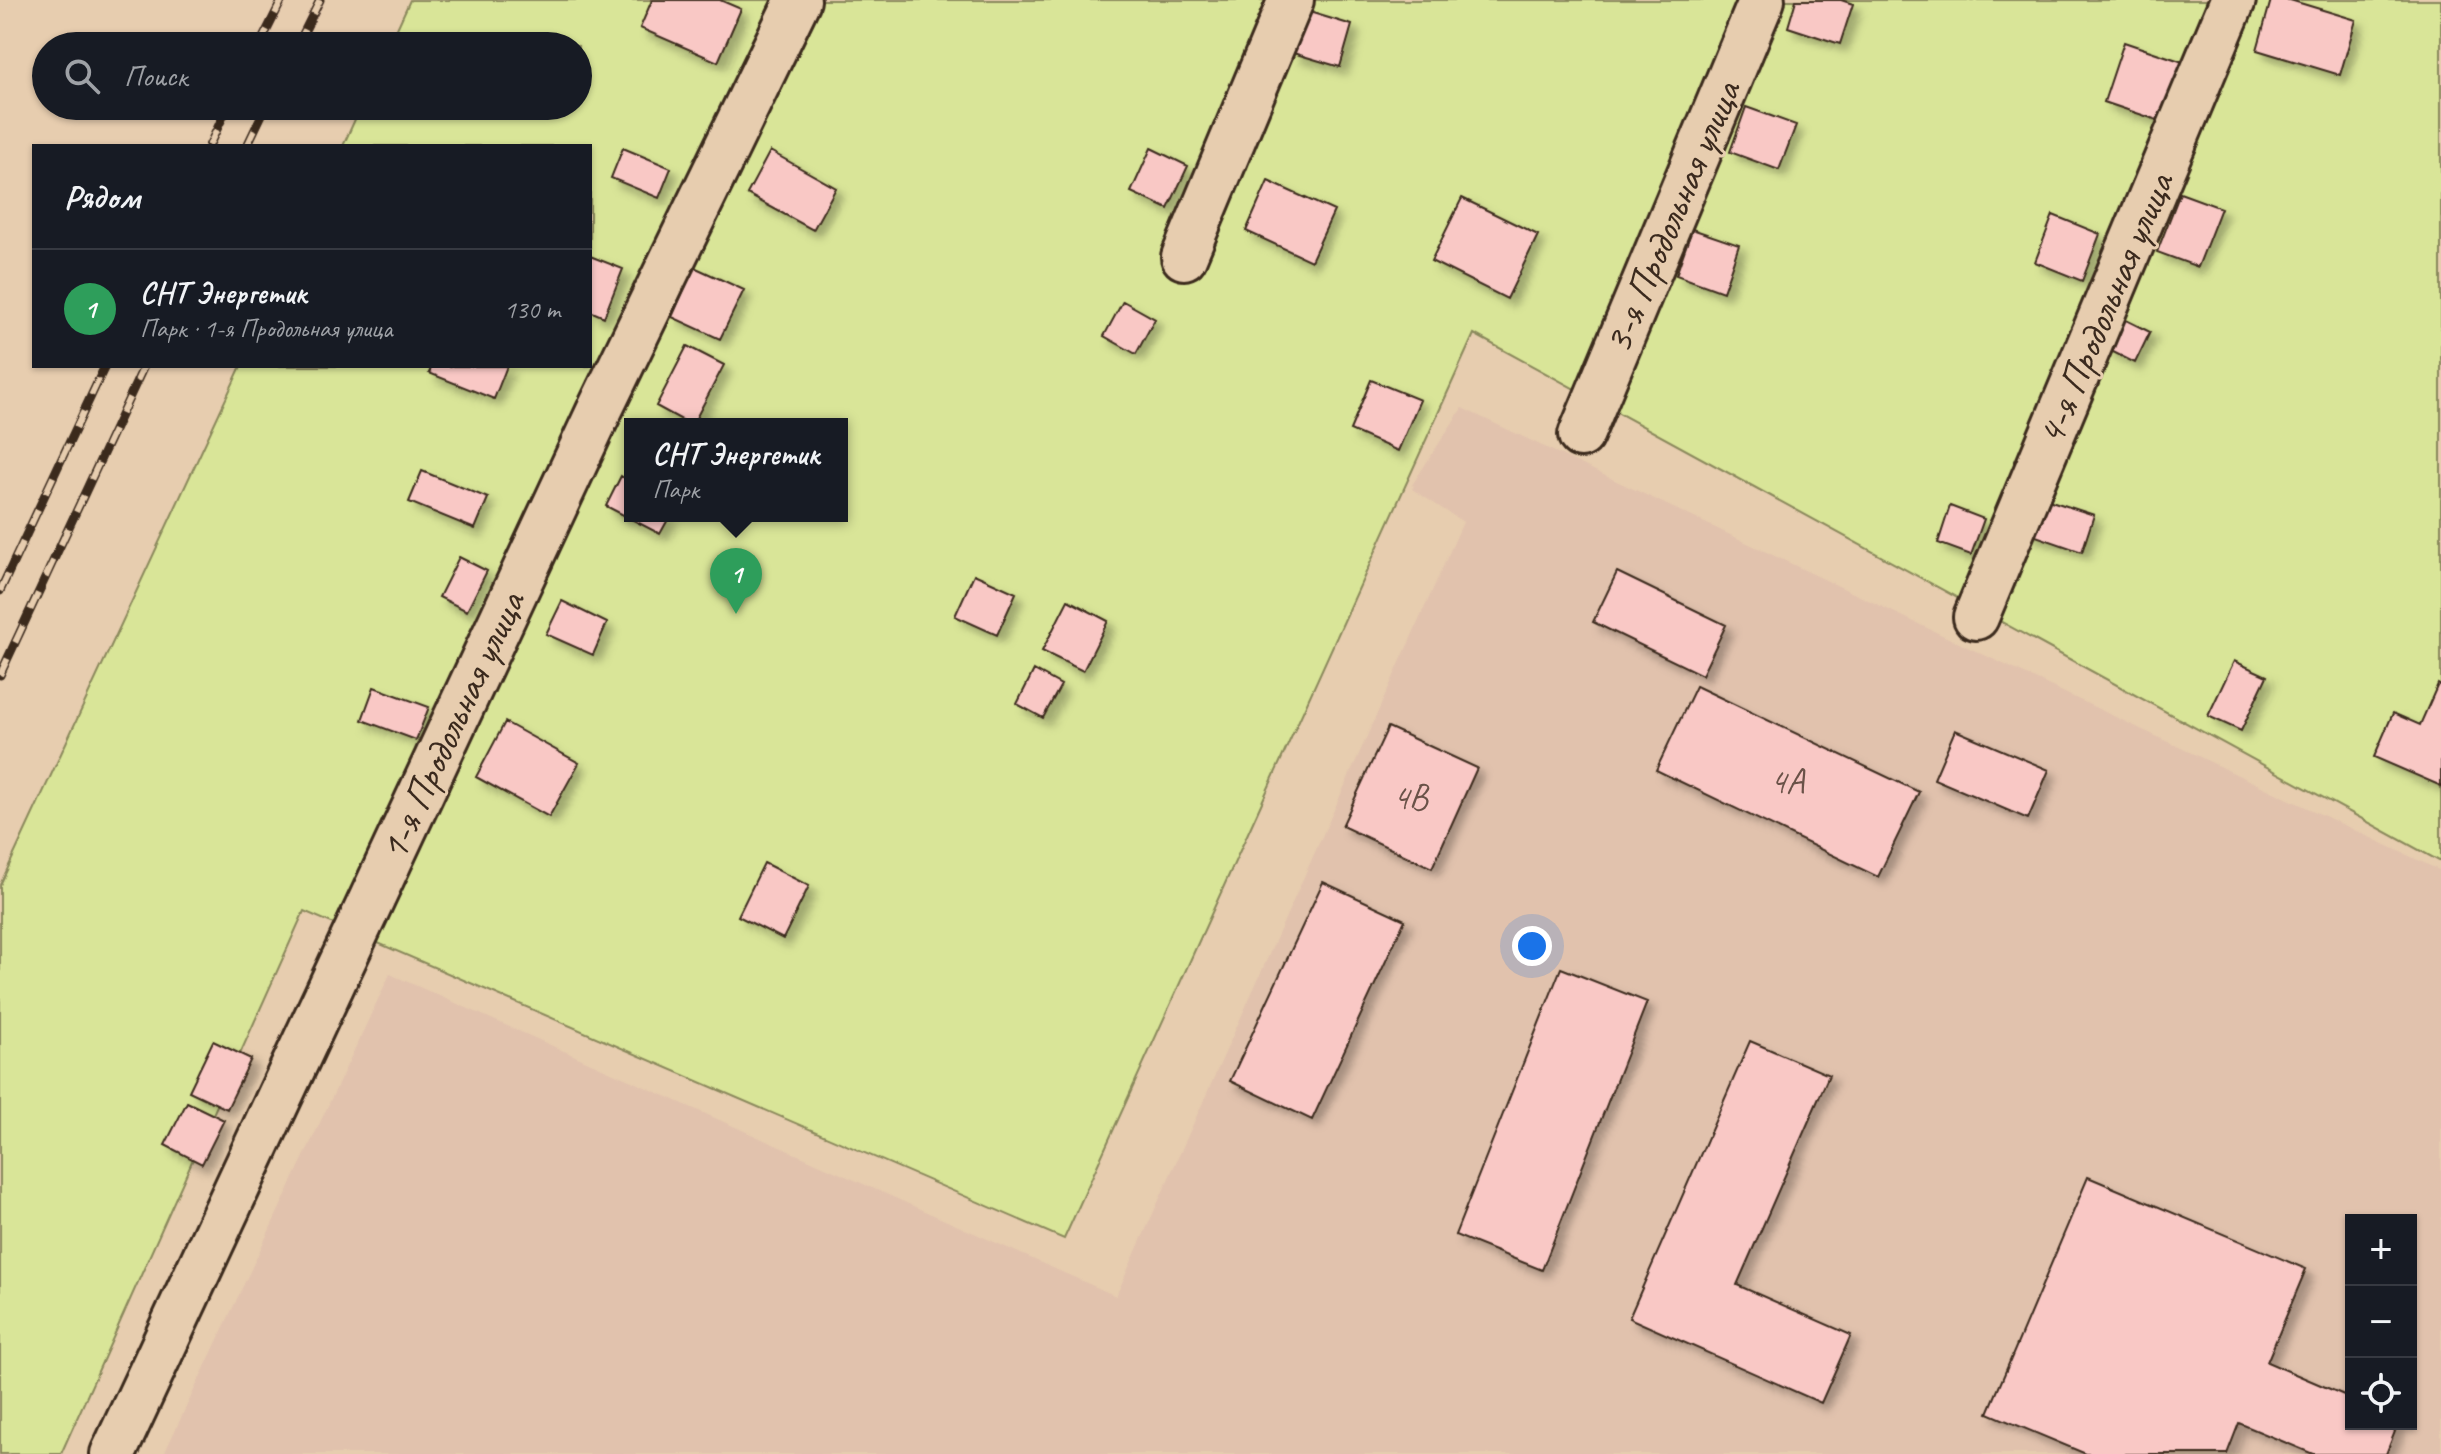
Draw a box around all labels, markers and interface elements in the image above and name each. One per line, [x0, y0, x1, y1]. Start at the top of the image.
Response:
search box [32, 32, 592, 120]
icon: search [60, 54, 104, 98]
text: Поиск [124, 57, 187, 95]
street label: 3-я Продольная улица [1592, 71, 1753, 360]
street label: 4-я Продольная улица [2025, 163, 2186, 452]
text: Рядом [64, 175, 140, 218]
text: СНТ Энергетик [140, 274, 307, 312]
text: 1 [84, 293, 96, 326]
text: 130 m [504, 293, 560, 326]
text: Парк · 1-я Продольная улица [140, 312, 392, 345]
popup [624, 418, 848, 522]
text: СНТ Энергетик [653, 435, 819, 473]
text: Парк [653, 473, 699, 506]
pin: 1 [710, 548, 762, 614]
street label: 1-я Продольная улица [368, 581, 537, 868]
house number: 4А [1770, 758, 1806, 804]
house number: 4В [1393, 774, 1430, 820]
your location [1512, 926, 1552, 966]
map controls [2345, 1214, 2417, 1430]
button: + [2345, 1214, 2417, 1286]
button: − [2345, 1286, 2417, 1358]
button: locate [2345, 1358, 2417, 1430]

